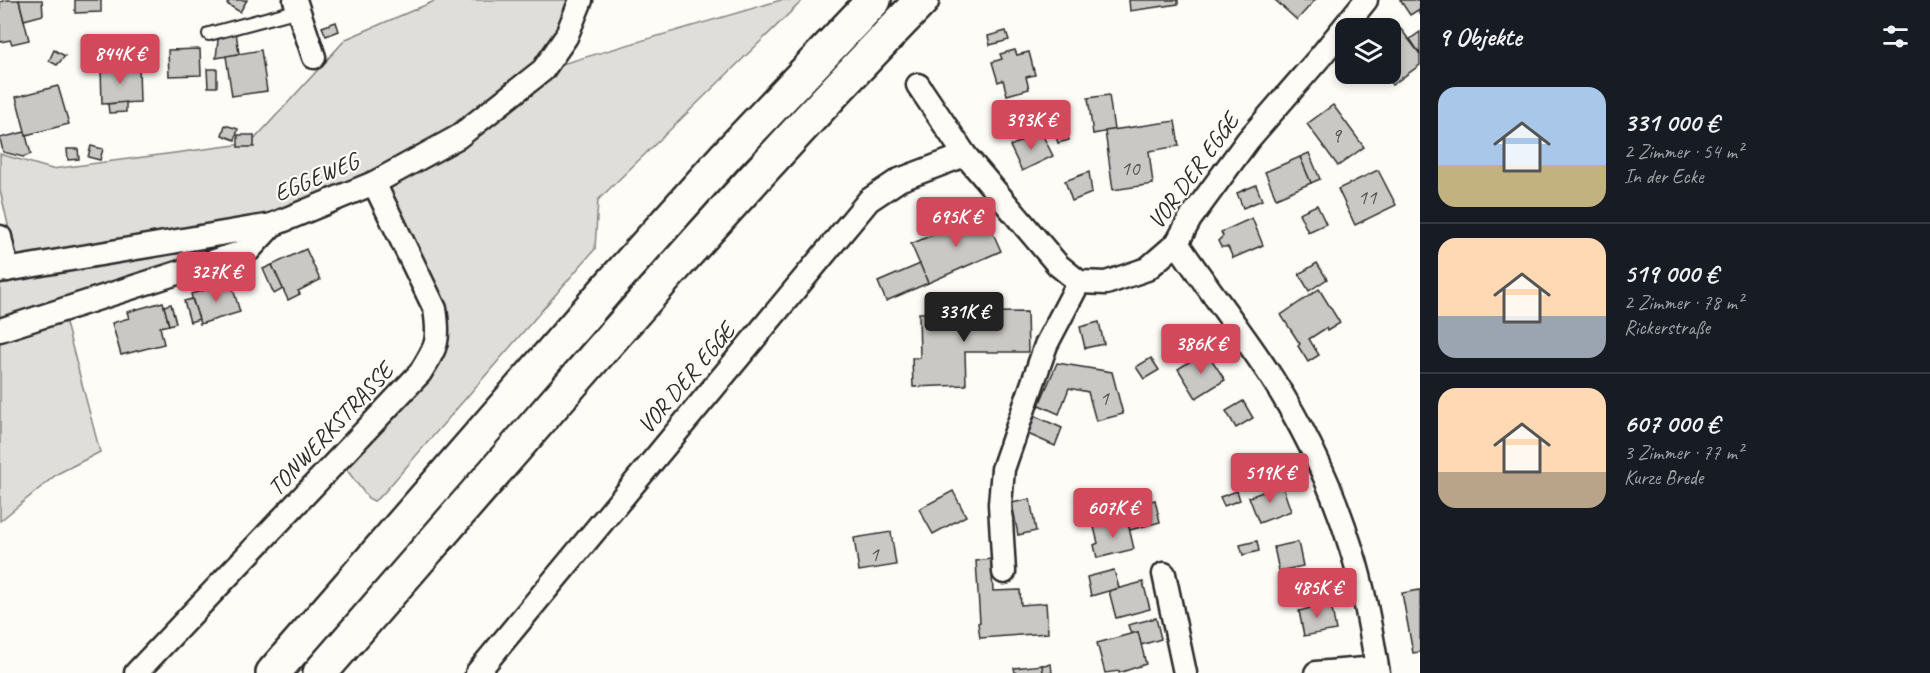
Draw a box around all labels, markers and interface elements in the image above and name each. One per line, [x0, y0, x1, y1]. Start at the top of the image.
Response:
map controls [1335, 18, 1401, 84]
button: layers [1335, 18, 1401, 84]
text: 9 Objekte [1438, 20, 1522, 53]
icon: filters [1879, 20, 1912, 53]
pin: 844K € [71, 34, 169, 85]
text: 844K € [95, 41, 146, 66]
pin: 393K € [982, 100, 1080, 151]
street label: VOR DER EGGE [1141, 105, 1247, 235]
text: 331 000 € [1624, 106, 1718, 139]
text: 393K € [1006, 107, 1056, 132]
icon: home [1486, 111, 1558, 183]
house number: 9 [1331, 122, 1342, 148]
text: 2 Zimmer · 54 m² [1624, 139, 1743, 164]
street label: EGGEWEG [269, 145, 365, 208]
house number: 10 [1121, 155, 1141, 181]
text: In der Ecke [1624, 164, 1704, 189]
house number: 11 [1358, 184, 1378, 210]
pin: 695K € [907, 197, 1005, 248]
text: 695K € [931, 204, 981, 229]
pin: 327K € [167, 252, 265, 303]
text: 519 000 € [1624, 257, 1718, 290]
text: 327K € [191, 259, 241, 284]
icon: home [1486, 262, 1558, 334]
text: 2 Zimmer · 78 m² [1624, 290, 1743, 315]
pin: 331K € [915, 292, 1013, 343]
text: 331K € [939, 299, 990, 324]
street label: VOR DER EGGE [631, 314, 743, 440]
text: Rickerstraße [1624, 315, 1710, 340]
pin: 386K € [1152, 324, 1250, 375]
text: 386K € [1175, 331, 1227, 356]
street label: TONWERKSTRASSE [261, 354, 401, 502]
house number: 1 [1099, 385, 1110, 411]
text: 607 000 € [1624, 407, 1719, 440]
icon: home [1486, 412, 1558, 484]
text: 3 Zimmer · 77 m² [1624, 440, 1743, 465]
pin: 519K € [1221, 453, 1319, 504]
text: 519K € [1245, 460, 1295, 485]
text: Kurze Brede [1624, 465, 1703, 490]
pin: 607K € [1064, 488, 1162, 539]
text: 607K € [1087, 495, 1139, 520]
house number: 1 [869, 541, 880, 567]
pin: 485K € [1268, 568, 1366, 619]
text: 485K € [1292, 575, 1342, 600]

